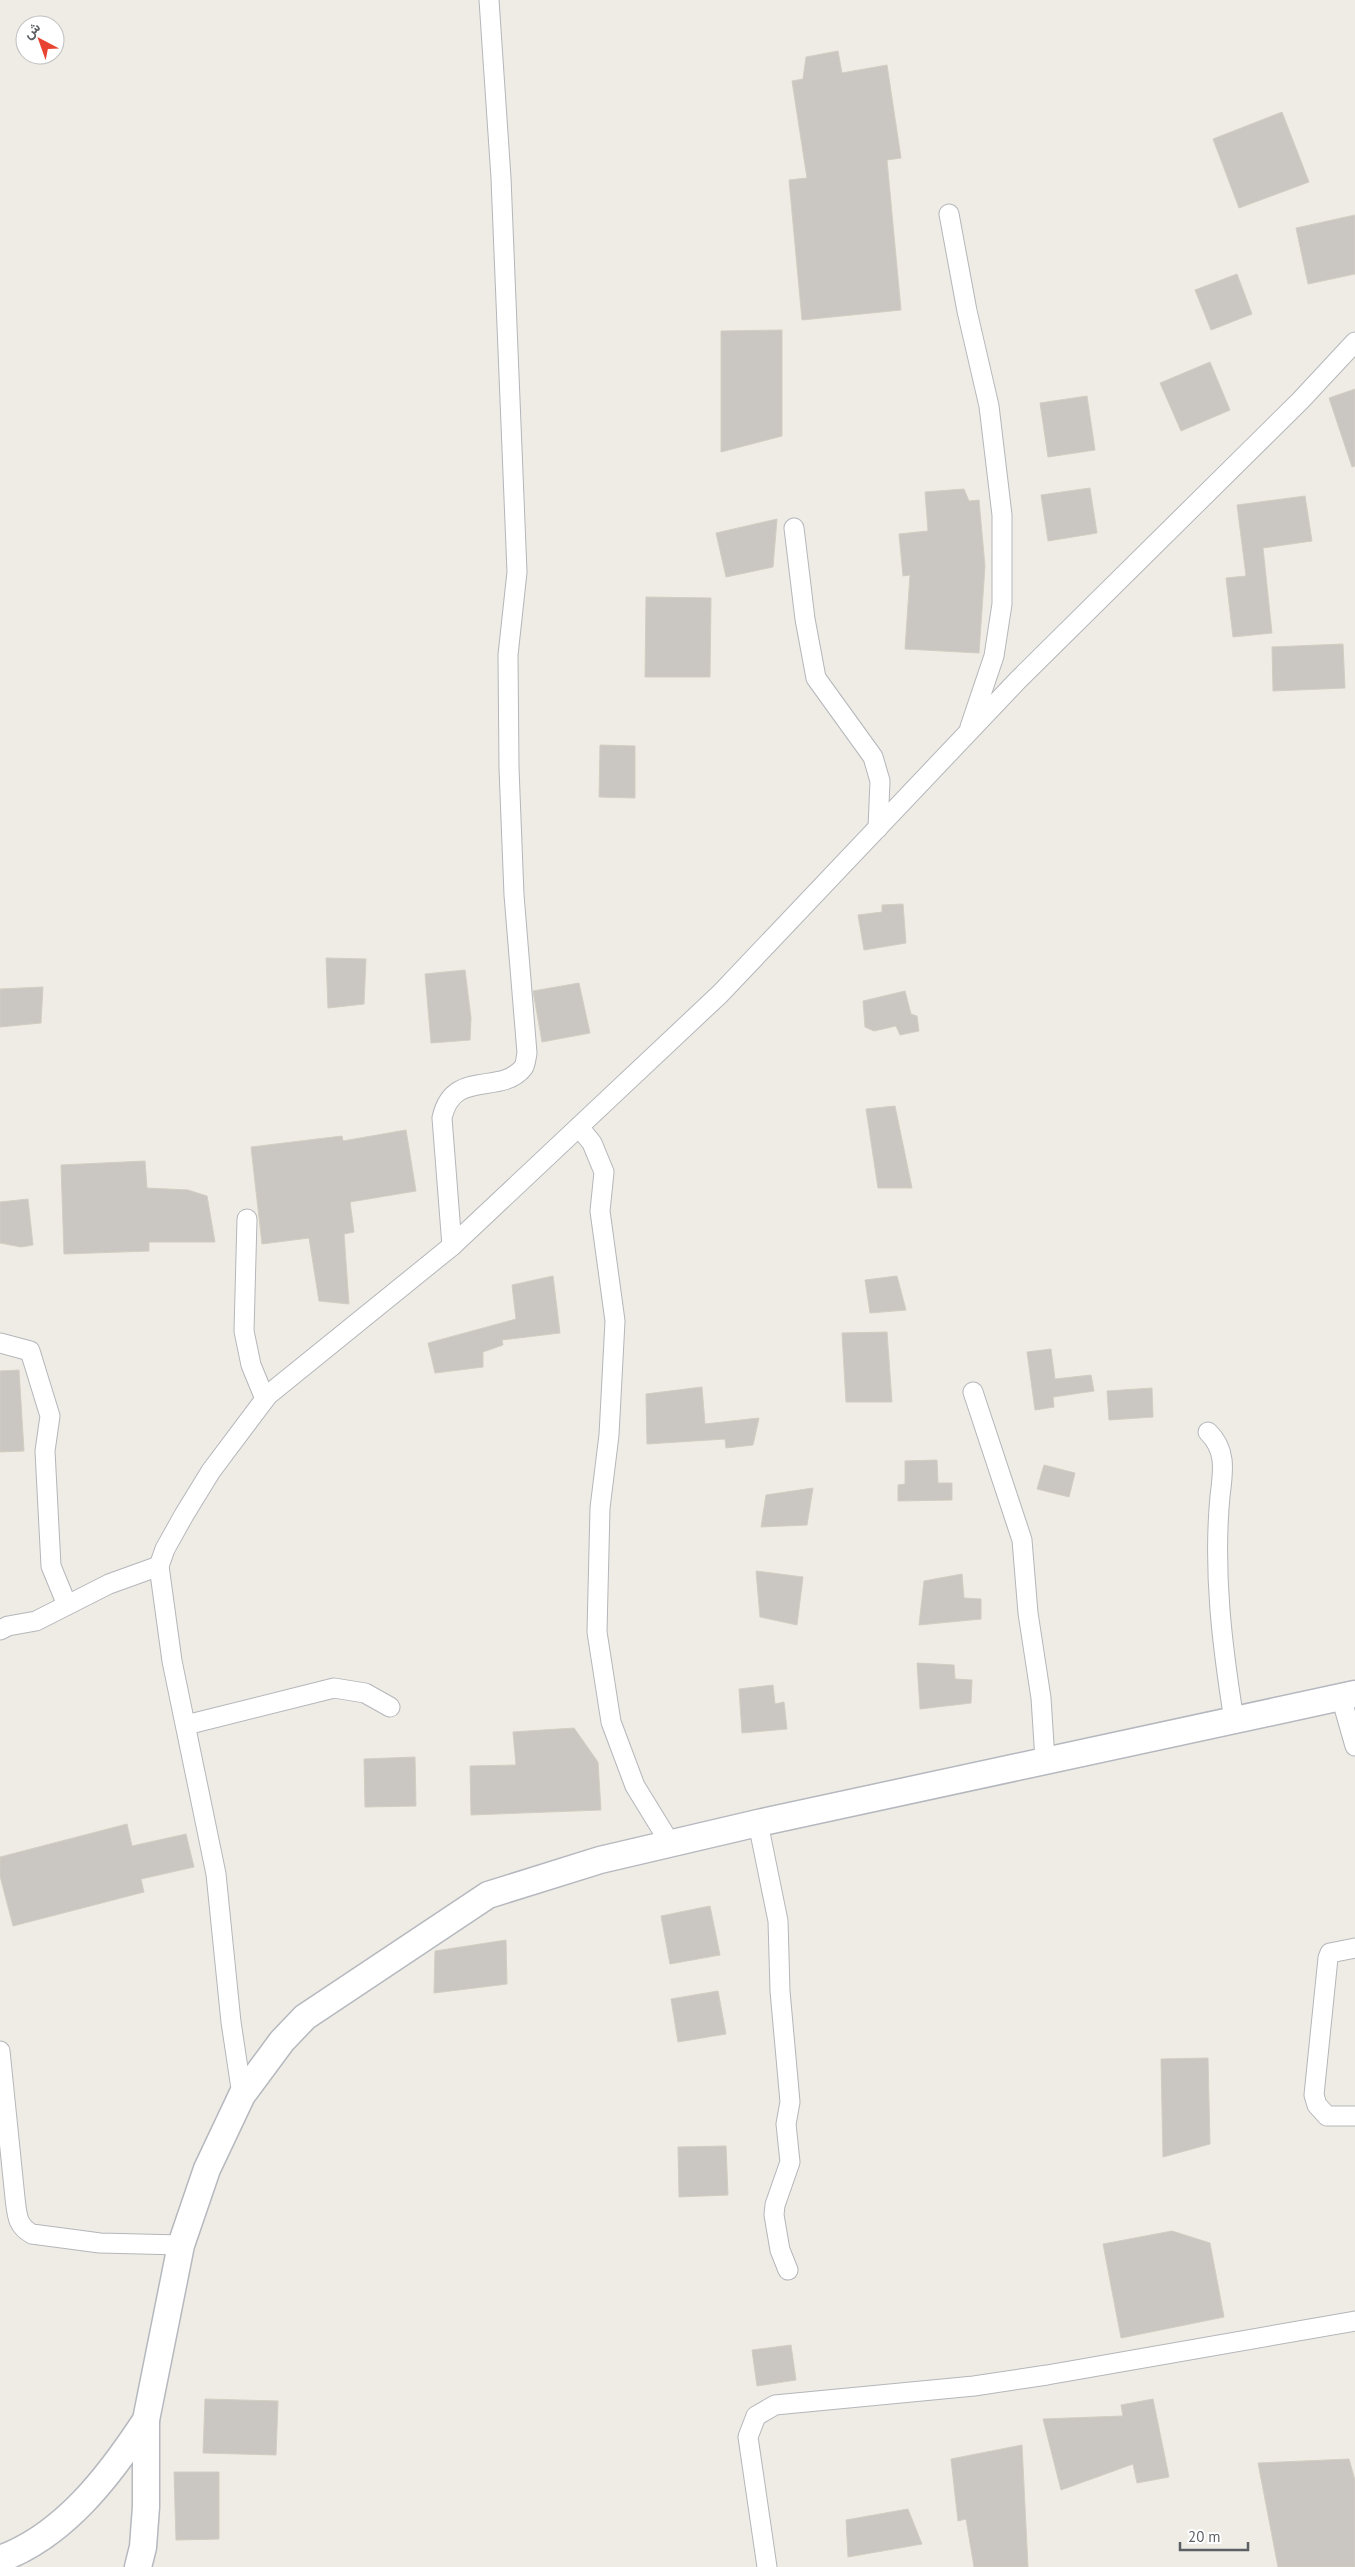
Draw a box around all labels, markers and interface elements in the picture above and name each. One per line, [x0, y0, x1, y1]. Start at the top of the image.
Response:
north arrow [15, 15, 65, 65]
text: ش [19, 18, 44, 43]
scale bar [1180, 2520, 1248, 2552]
text: 20 m [1188, 2527, 1221, 2546]

